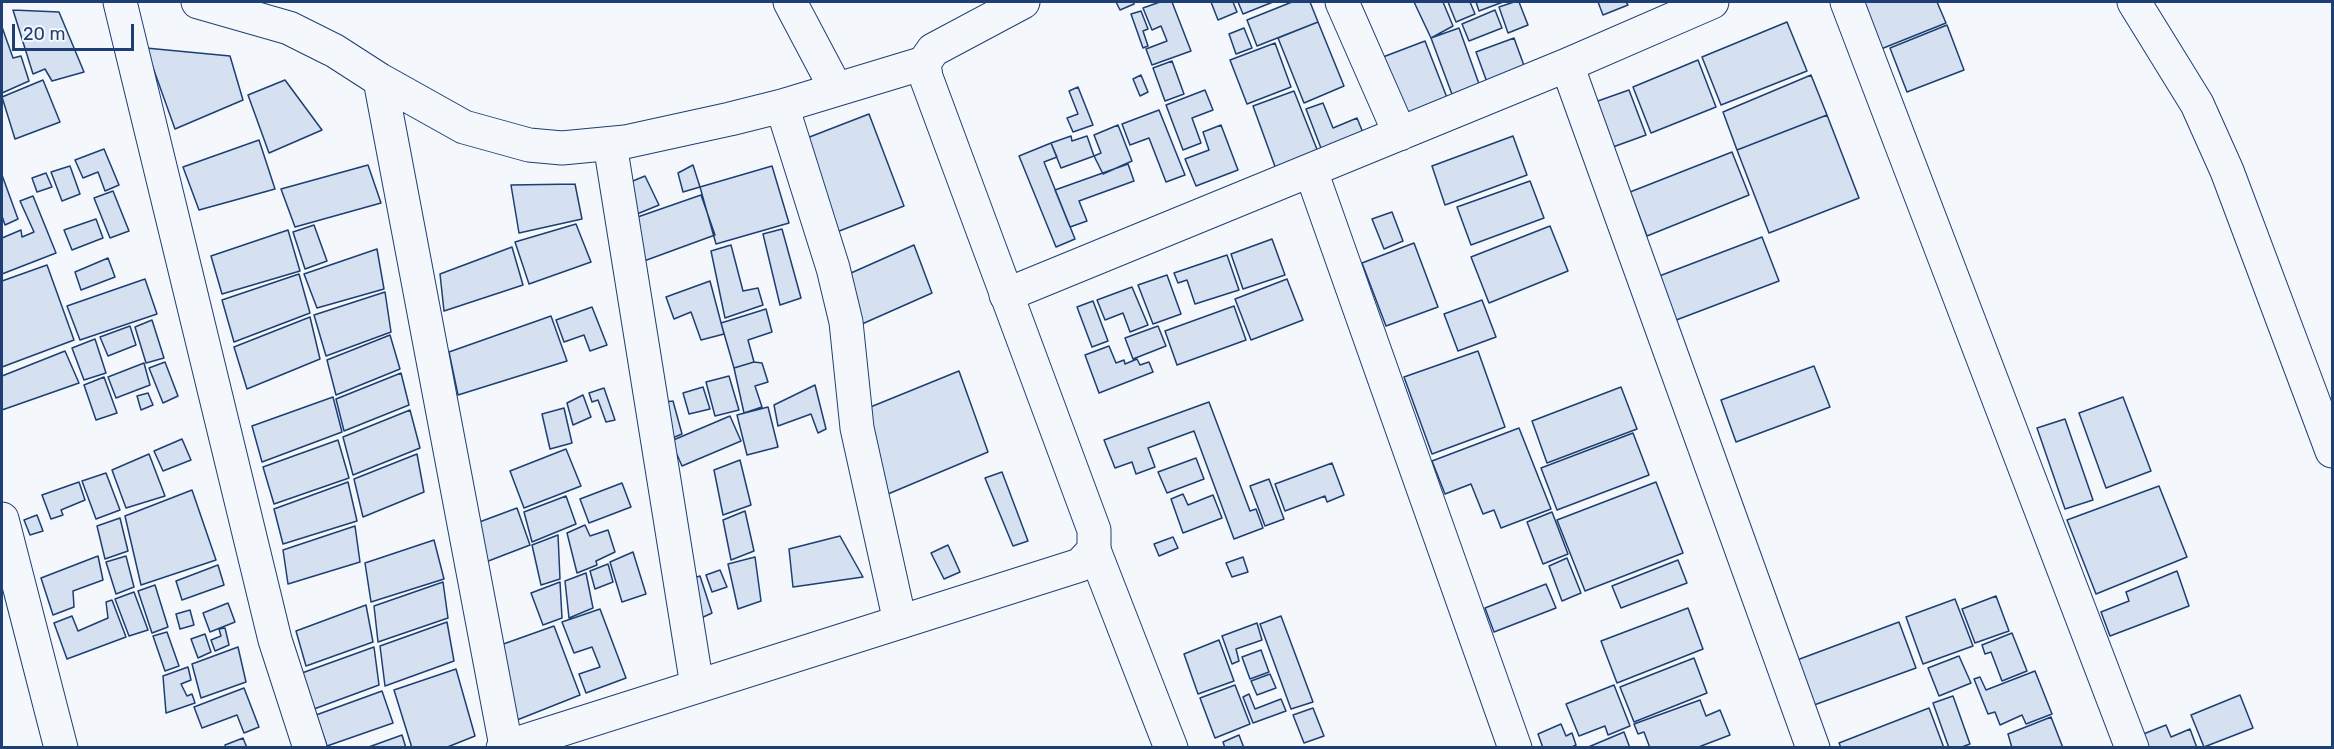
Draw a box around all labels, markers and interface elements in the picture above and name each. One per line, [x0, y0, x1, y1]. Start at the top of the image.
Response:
scale bar [15, 12, 136, 50]
text: 20 m [23, 23, 65, 45]

